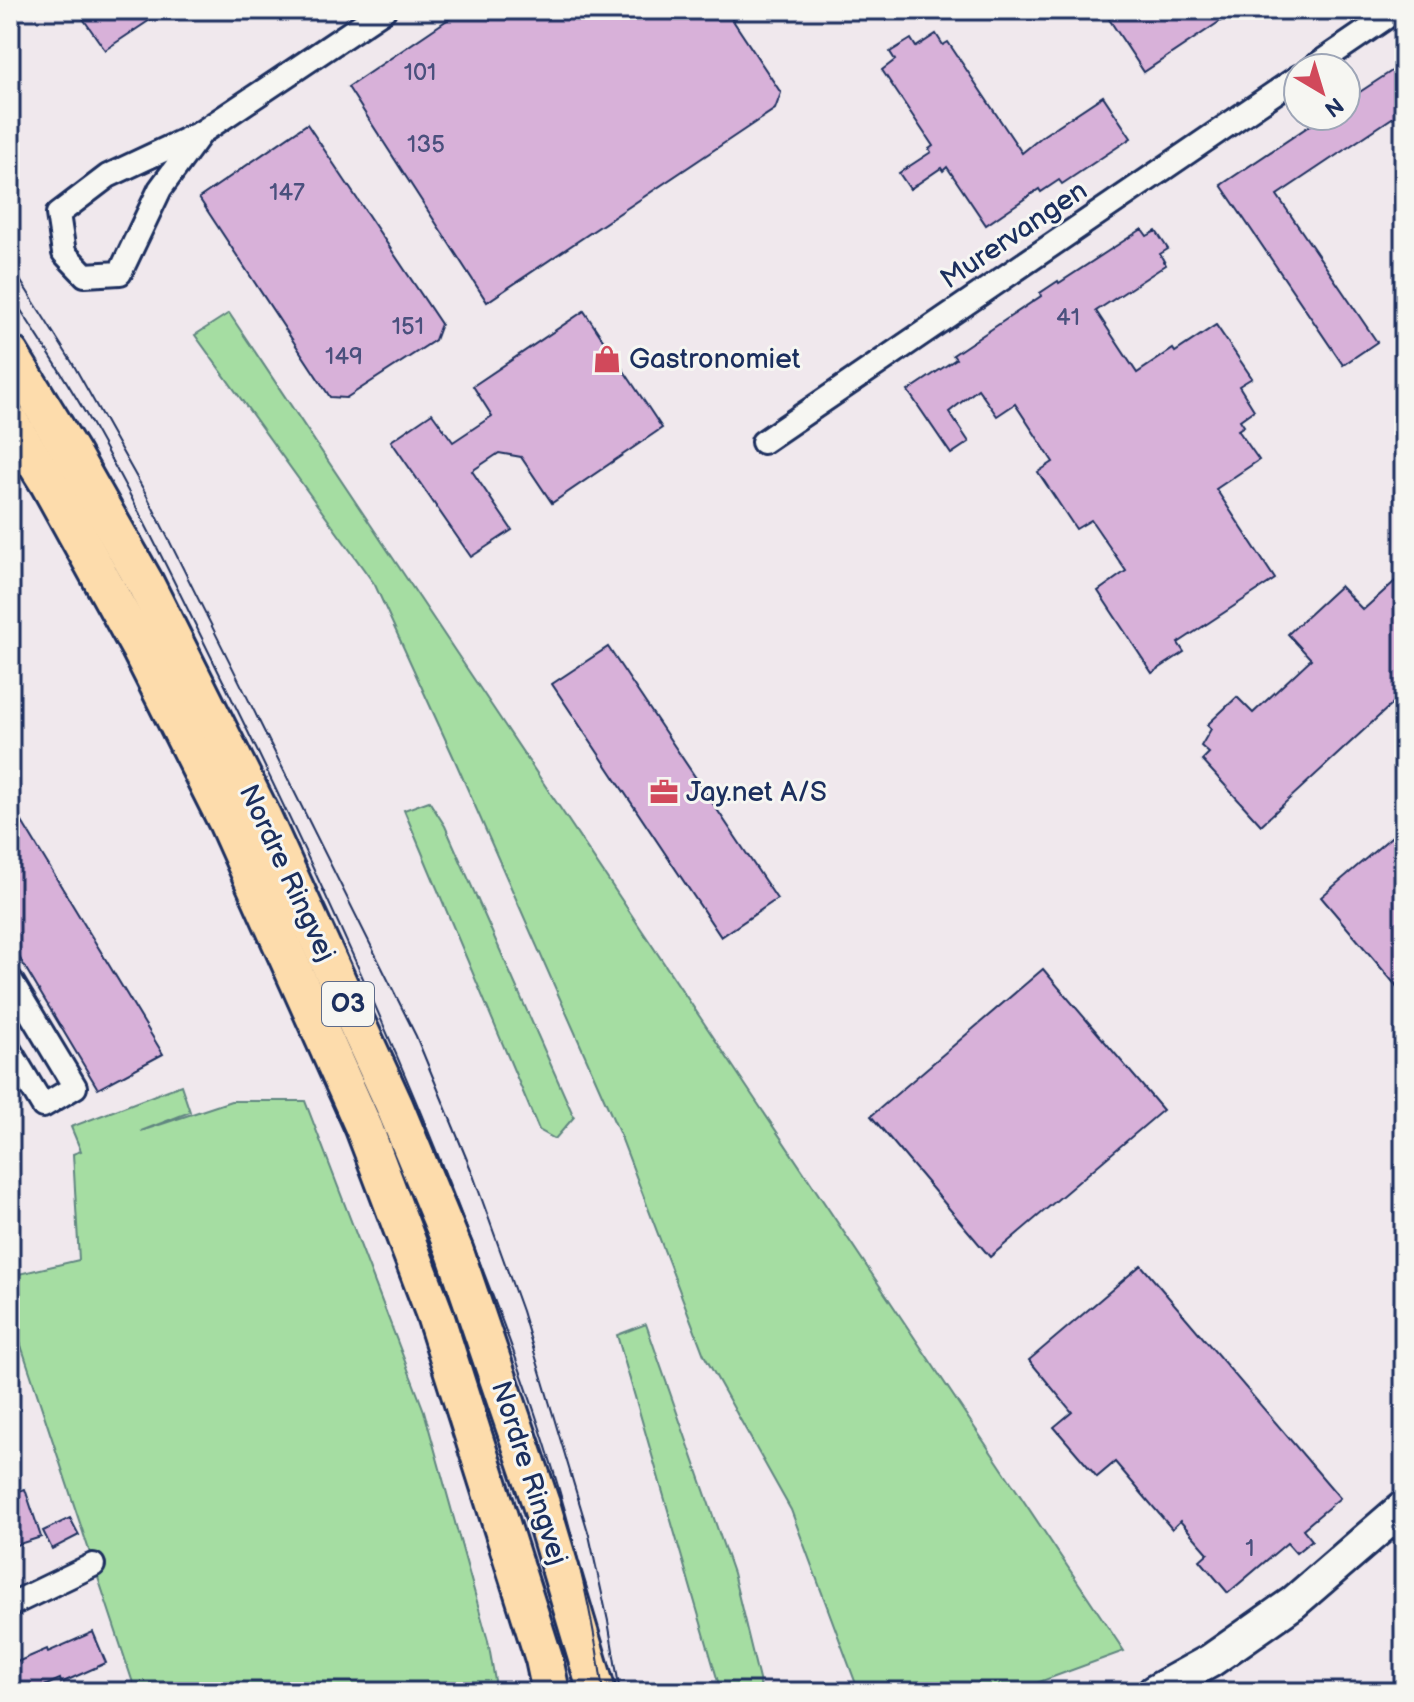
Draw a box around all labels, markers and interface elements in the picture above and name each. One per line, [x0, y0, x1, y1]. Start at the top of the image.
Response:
north arrow [1282, 52, 1362, 132]
house number: 101 [404, 58, 436, 87]
text: N [1319, 91, 1348, 122]
house number: 135 [407, 130, 445, 159]
street label: Murervangen [935, 174, 1093, 296]
house number: 147 [269, 178, 305, 207]
house number: 41 [1056, 303, 1080, 332]
house number: 151 [392, 312, 424, 341]
house number: 149 [325, 342, 363, 371]
place label: Gastronomiet [629, 343, 801, 376]
shop icon: Gastronomiet [592, 344, 622, 374]
place label: Jay.net A/S [686, 776, 827, 809]
office icon: Jay.net A/S [649, 777, 679, 807]
street label: Nordre Ringvej [232, 779, 342, 967]
road number: O3 [322, 982, 374, 1026]
street label: Nordre Ringvej [484, 1377, 574, 1569]
house number: 1 [1245, 1534, 1255, 1563]

